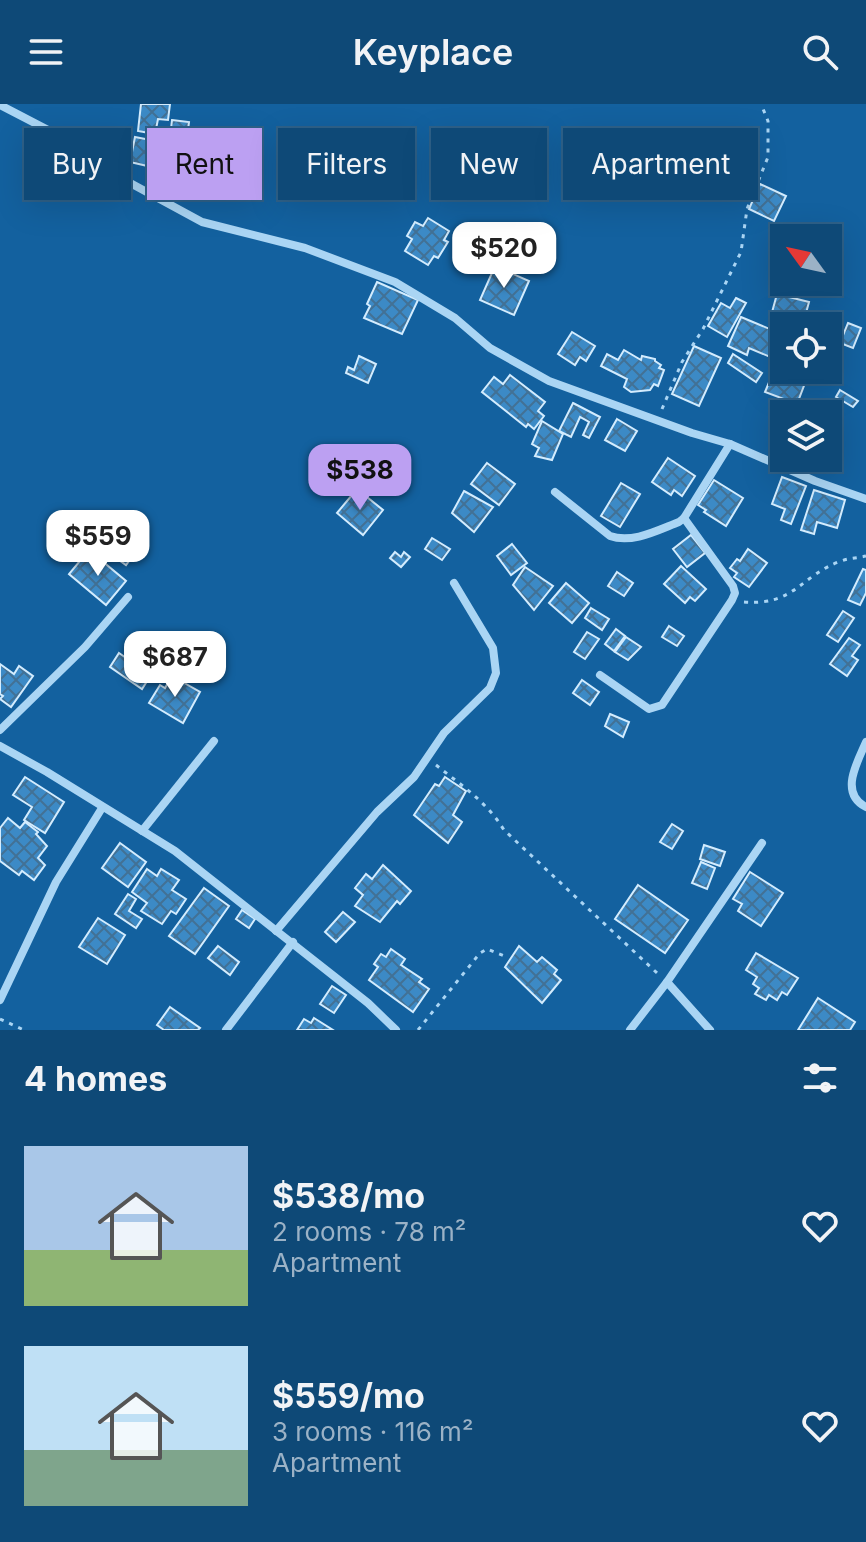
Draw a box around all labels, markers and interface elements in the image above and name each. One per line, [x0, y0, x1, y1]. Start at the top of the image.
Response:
icon: menu [24, 30, 68, 74]
text: Keyplace [353, 30, 513, 74]
icon: search [798, 30, 842, 74]
chip: Buy [24, 128, 131, 200]
chip: Rent [147, 128, 262, 200]
chip: Filters [278, 128, 415, 200]
chip: New [431, 128, 547, 200]
chip: Apartment [563, 128, 758, 200]
pin: $520 [457, 222, 551, 290]
north arrow [770, 224, 842, 296]
map controls [770, 224, 842, 472]
text: $520 [470, 232, 538, 263]
button: locate [770, 312, 842, 384]
button: layers [770, 400, 842, 472]
pin: $538 [313, 444, 407, 512]
text: $538 [326, 454, 394, 485]
pin: $559 [51, 510, 145, 578]
text: $559 [64, 520, 132, 551]
pin: $687 [128, 631, 222, 699]
text: $687 [142, 641, 208, 672]
icon: filters [798, 1056, 842, 1100]
text: 4 homes [24, 1058, 167, 1099]
text: $538/mo [272, 1175, 425, 1216]
icon: home [88, 1178, 184, 1274]
icon: heart [798, 1204, 842, 1248]
text: 2 rooms · 78 m² [272, 1216, 466, 1247]
text: Apartment [272, 1247, 401, 1278]
text: $559/mo [272, 1375, 425, 1416]
icon: home [88, 1378, 184, 1474]
icon: heart [798, 1404, 842, 1448]
text: 3 rooms · 116 m² [272, 1416, 473, 1447]
text: Apartment [272, 1447, 401, 1478]

